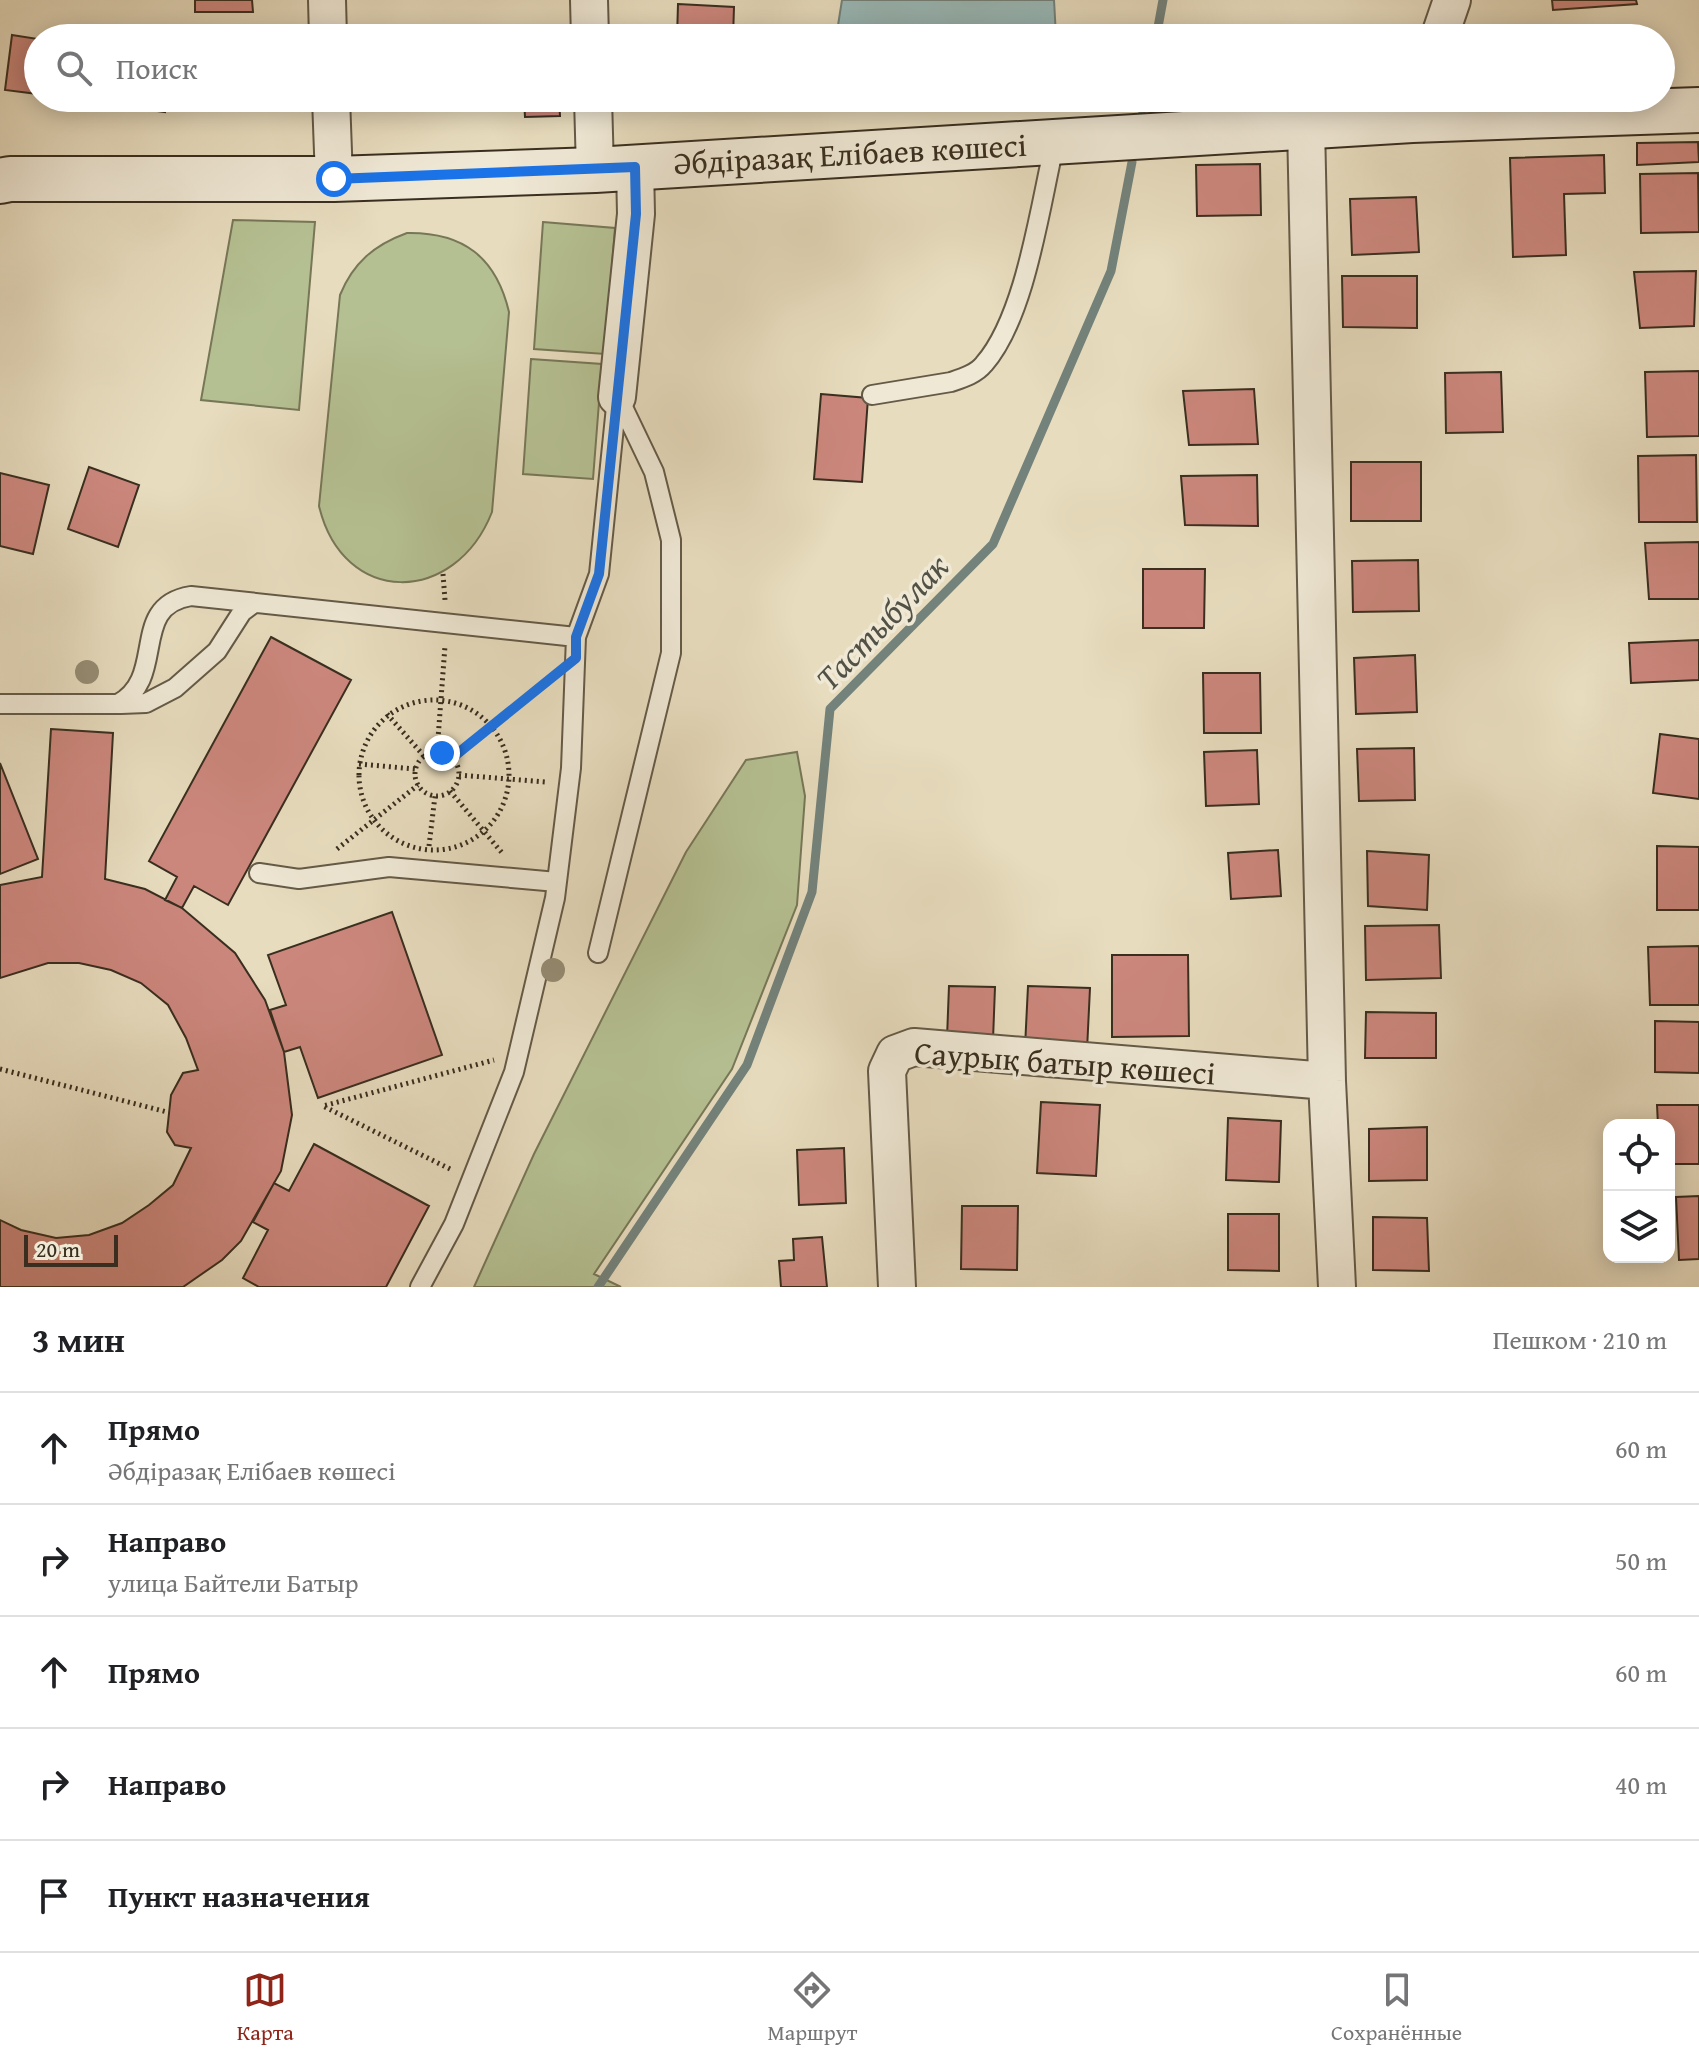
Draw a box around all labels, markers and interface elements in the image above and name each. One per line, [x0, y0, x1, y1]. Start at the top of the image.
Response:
search box [24, 24, 1675, 112]
icon: search [52, 46, 96, 90]
text: Поиск [116, 46, 198, 90]
street label: Әбдіразақ Елібаев көшесі [672, 121, 1028, 186]
route start [316, 161, 352, 197]
water label: Тастыбулак [804, 542, 960, 701]
route end [424, 735, 460, 771]
street label: Саурық батыр көшесі [913, 1029, 1217, 1096]
map controls [1603, 1119, 1675, 1263]
button: locate [1603, 1119, 1675, 1191]
button: layers [1603, 1191, 1675, 1263]
scale bar [24, 1231, 118, 1267]
text: 20 m [36, 1233, 80, 1265]
text: 3 мин [32, 1315, 125, 1364]
text: Пешком · 210 m [1493, 1320, 1667, 1359]
text: Прямо [108, 1407, 200, 1451]
icon: ahead [32, 1426, 76, 1470]
text: 60 m [1615, 1429, 1667, 1468]
text: Әбдіразақ Елібаев көшесі [108, 1451, 395, 1490]
text: Направо [108, 1519, 226, 1563]
icon: right [32, 1538, 76, 1582]
text: 50 m [1615, 1541, 1667, 1580]
text: улица Байтели Батыр [108, 1563, 359, 1602]
icon: ahead [32, 1650, 76, 1694]
text: Прямо [108, 1650, 200, 1694]
text: 60 m [1615, 1653, 1667, 1692]
icon: right [32, 1762, 76, 1806]
text: Направо [108, 1762, 226, 1806]
text: 40 m [1615, 1765, 1667, 1804]
icon: arrive [32, 1874, 76, 1918]
text: Пункт назначения [108, 1874, 370, 1918]
tab: Карта [237, 1968, 294, 2048]
tab: Маршрут [767, 1968, 857, 2048]
tab: Сохранённые [1331, 1968, 1462, 2048]

